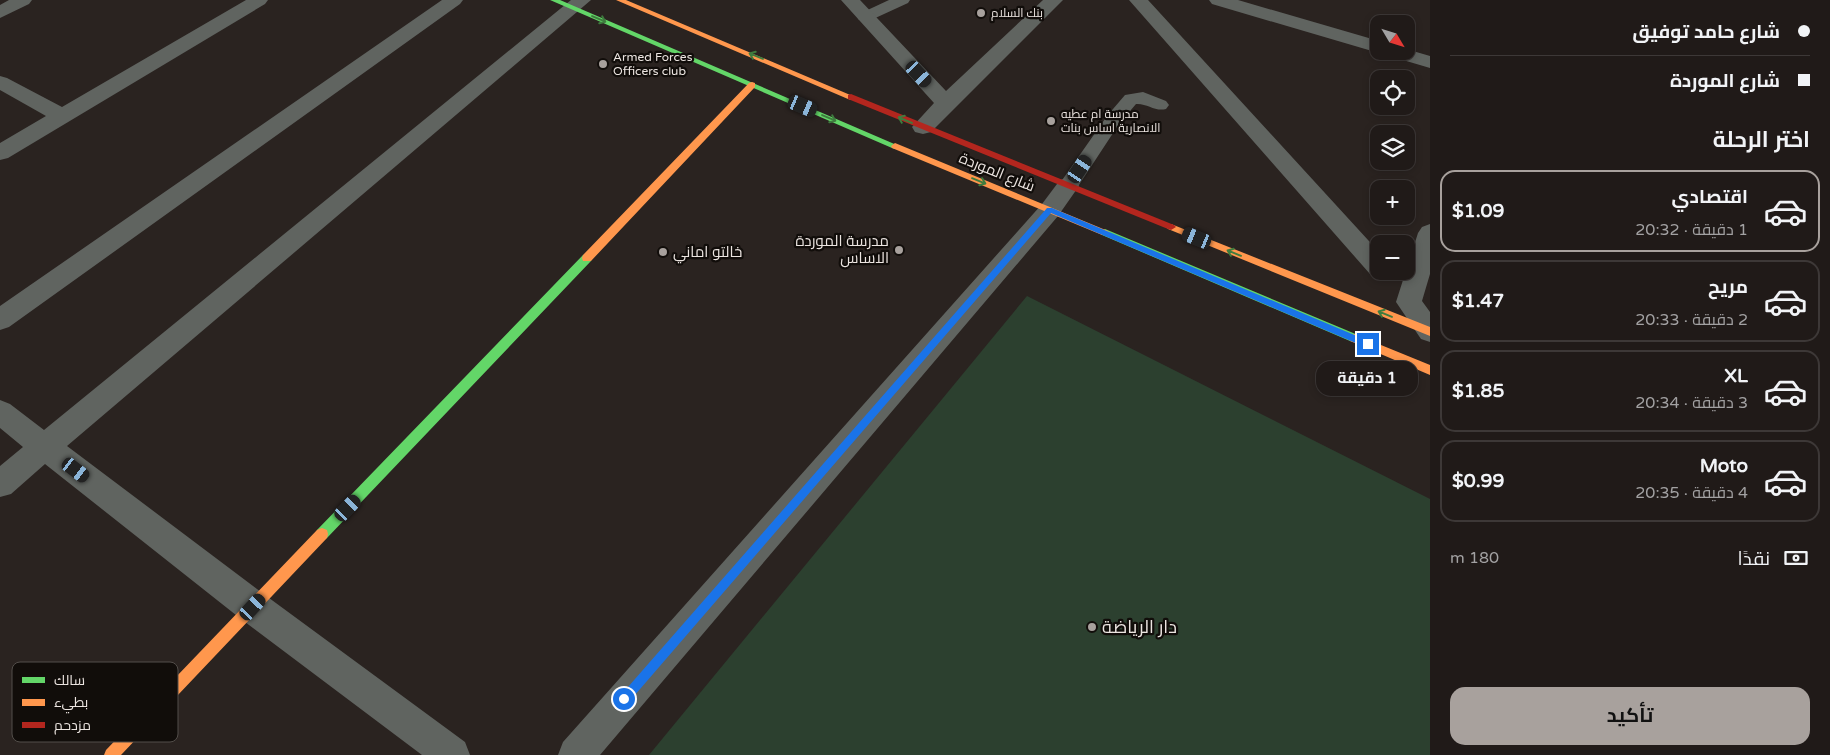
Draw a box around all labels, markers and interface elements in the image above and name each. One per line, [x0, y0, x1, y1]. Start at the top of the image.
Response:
place label: بنك السلام [991, 6, 1043, 21]
marker: بنك السلام [975, 7, 987, 19]
one-way arrow [591, 15, 606, 25]
north arrow [1370, 15, 1415, 60]
map controls [1370, 15, 1415, 280]
text: شارع حامد توفيق [1632, 21, 1780, 43]
place label: Armed Forces Officers club [613, 50, 693, 78]
one-way arrow [749, 51, 764, 60]
marker: Armed Forces Officers club [597, 58, 609, 70]
car [903, 58, 934, 90]
button: locate [1370, 70, 1415, 115]
text: شارع الموردة [1670, 70, 1780, 92]
car [786, 93, 819, 119]
place label: مدرسة ام عطيه الانصارية اساس بنات [1061, 107, 1160, 135]
one-way arrow [821, 113, 836, 123]
one-way arrow [898, 114, 913, 124]
marker: مدرسة ام عطيه الانصارية اساس بنات [1045, 115, 1057, 127]
button: layers [1370, 125, 1415, 170]
text: اختر الرحلة [1713, 127, 1810, 153]
street label: شارع الموردة [956, 149, 1037, 197]
car [1065, 152, 1094, 186]
one-way arrow [971, 176, 986, 186]
button: + [1370, 180, 1415, 225]
text: اقتصادي [1672, 186, 1748, 208]
icon: car [1763, 189, 1808, 234]
text: $1.09 [1452, 200, 1504, 222]
text: 1 دقيقة · 20:32 [1635, 220, 1748, 240]
car [1180, 225, 1213, 251]
place label: مدرسة الموردة الاساس [796, 232, 889, 268]
button: − [1370, 235, 1415, 280]
place label: خالتو اماني [673, 243, 742, 264]
marker: مدرسة الموردة الاساس [893, 244, 905, 256]
marker: خالتو اماني [657, 246, 669, 258]
one-way arrow [1227, 247, 1242, 257]
text: مريح [1708, 276, 1748, 298]
icon: car [1763, 279, 1808, 324]
text: $1.47 [1452, 290, 1504, 312]
one-way arrow [1378, 309, 1393, 318]
text: 2 دقيقة · 20:33 [1635, 310, 1748, 330]
route end [1357, 333, 1379, 355]
callout: 1 دقيقة [1317, 362, 1419, 396]
text: XL [1724, 365, 1748, 387]
text: 1 دقيقة [1337, 368, 1397, 388]
icon: car [1763, 369, 1808, 414]
text: $1.85 [1452, 380, 1504, 402]
text: 3 دقيقة · 20:34 [1635, 393, 1748, 413]
car [59, 455, 92, 485]
text: Moto [1700, 455, 1748, 477]
icon: car [1763, 459, 1808, 504]
text: $0.99 [1452, 470, 1504, 492]
text: 4 دقيقة · 20:35 [1635, 483, 1748, 503]
car [332, 492, 363, 524]
icon: cash [1782, 544, 1810, 572]
text: 180 m [1450, 548, 1499, 568]
text: نقدًا [1738, 548, 1770, 570]
car [237, 591, 268, 623]
place label: دار الرياضة [1102, 616, 1177, 638]
marker: دار الرياضة [1086, 621, 1098, 633]
legend [12, 662, 178, 742]
text: سالك [54, 672, 85, 689]
button: تأكيد [1450, 687, 1810, 745]
route start [613, 688, 635, 710]
text: بطيء [54, 694, 88, 714]
text: مزدحم [54, 717, 91, 735]

